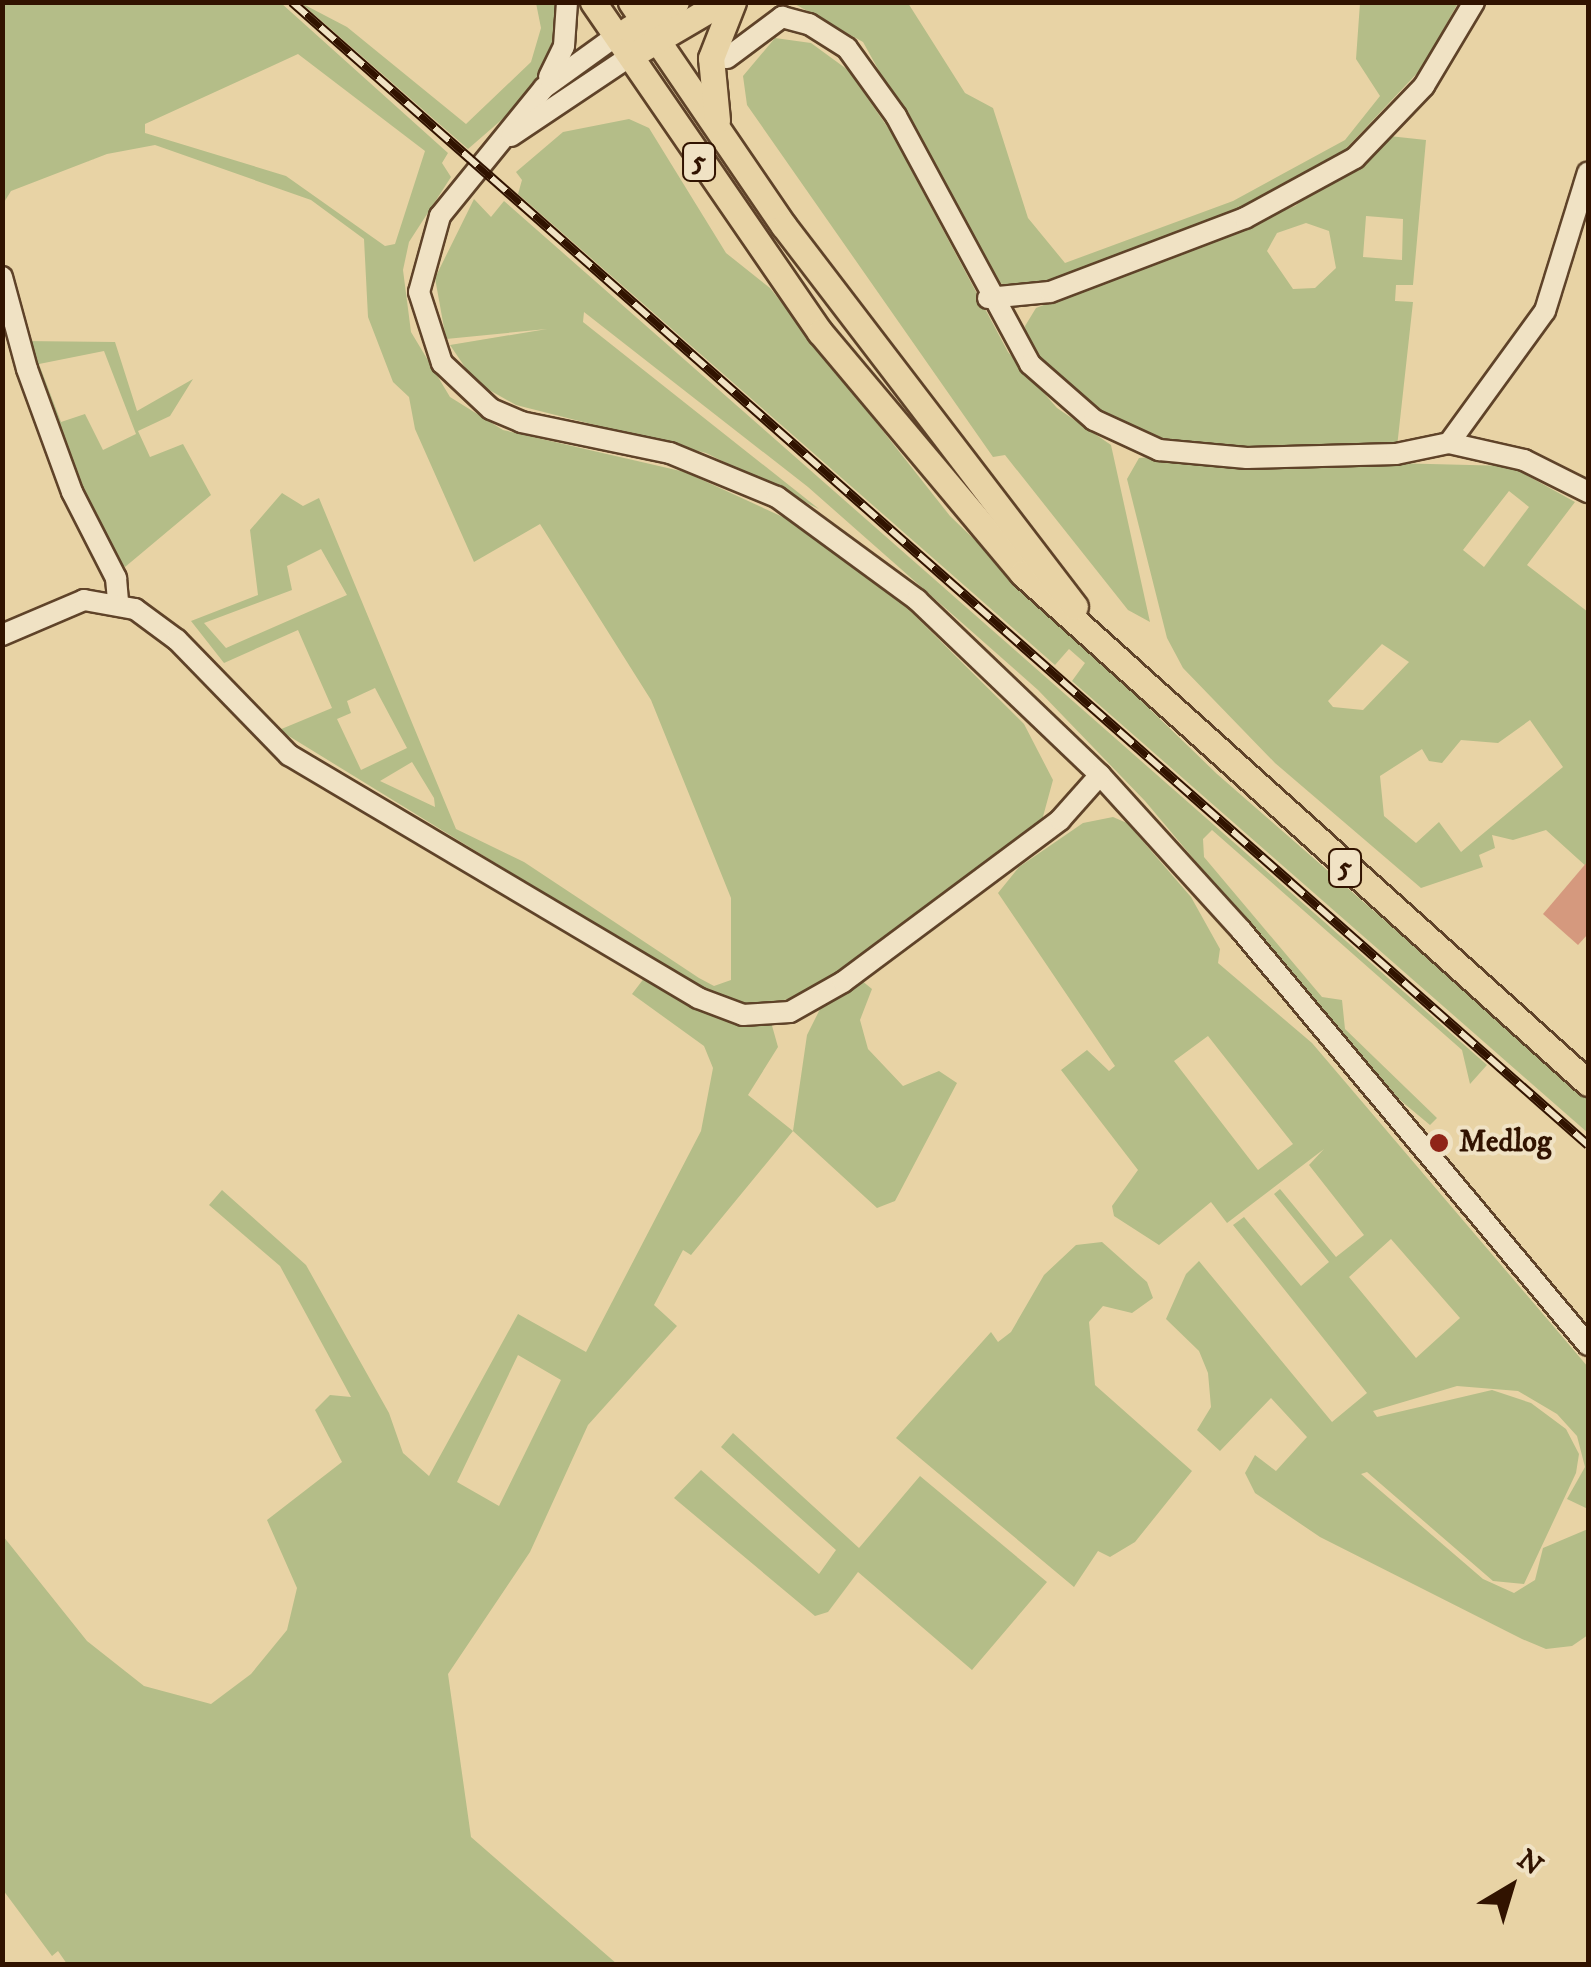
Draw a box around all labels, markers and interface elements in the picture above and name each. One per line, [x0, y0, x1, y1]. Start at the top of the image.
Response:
road number: 5 [682, 139, 716, 185]
road number: 5 [1328, 845, 1362, 891]
place label: Medlog [1459, 1125, 1551, 1161]
marker: Medlog [1428, 1132, 1450, 1154]
north arrow [1461, 1837, 1561, 1937]
text: N [1510, 1842, 1550, 1884]

